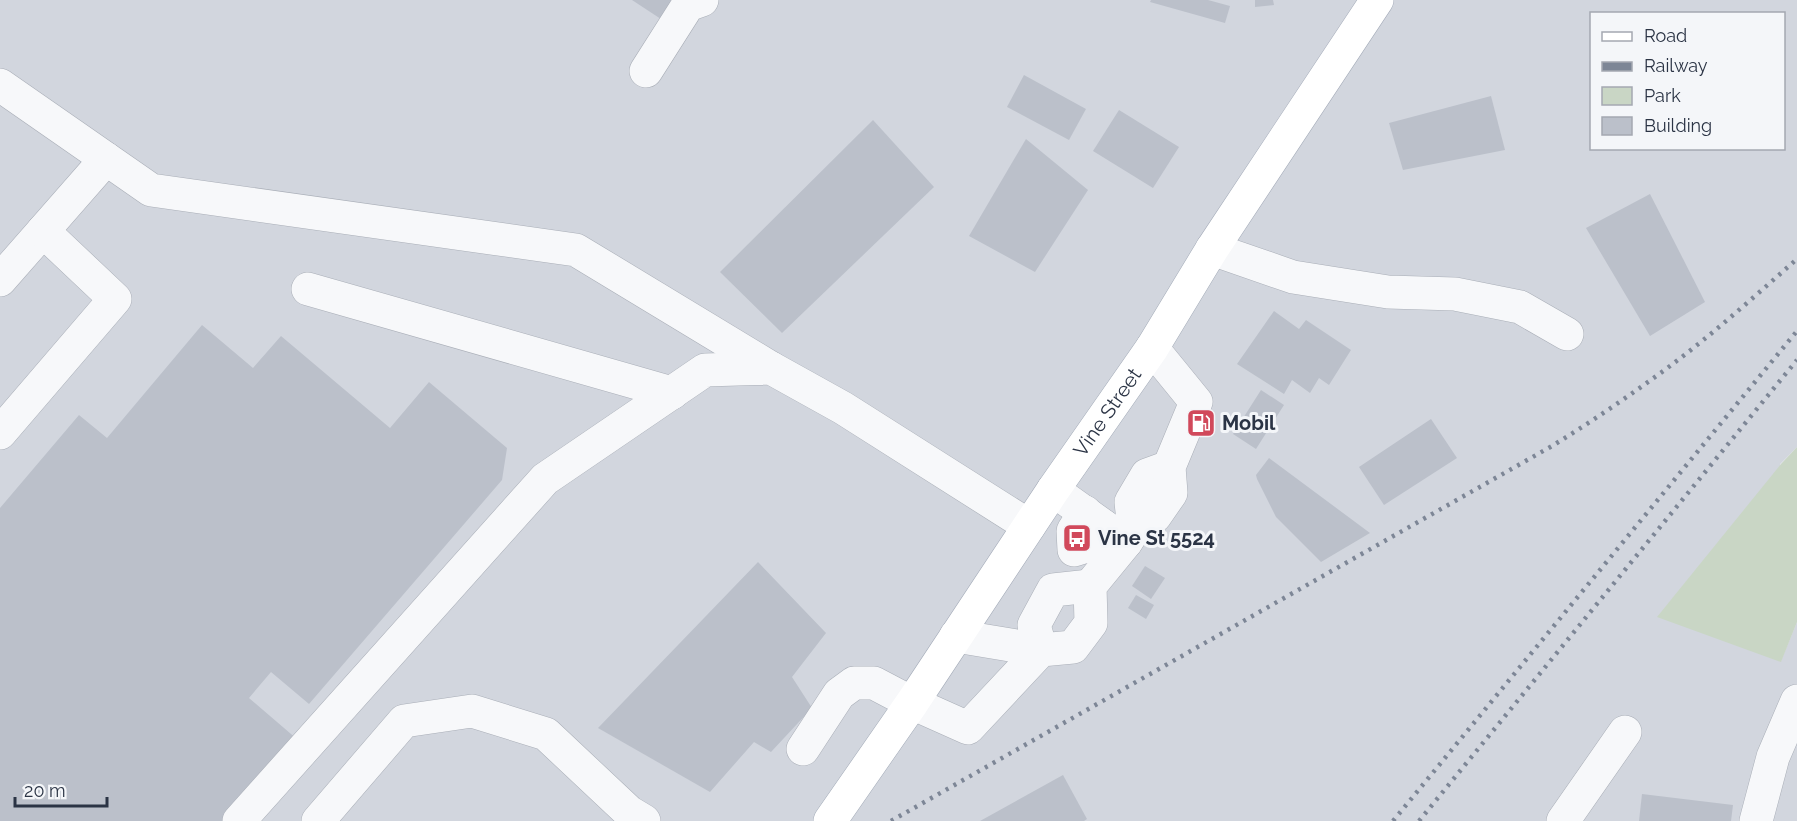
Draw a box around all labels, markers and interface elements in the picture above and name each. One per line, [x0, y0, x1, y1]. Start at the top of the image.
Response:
legend [1590, 12, 1785, 150]
text: Road [1644, 25, 1687, 46]
text: Railway [1644, 55, 1708, 76]
text: Park [1644, 85, 1681, 106]
text: Building [1644, 115, 1712, 136]
street label: Vine Street [1068, 363, 1146, 461]
fuel station icon: Mobil [1185, 407, 1217, 439]
place label: Mobil [1222, 411, 1276, 435]
bus stop icon: Vine St 5524 [1061, 522, 1093, 554]
place label: Vine St 5524 [1098, 526, 1215, 550]
scale bar [15, 770, 106, 808]
text: 20 m [24, 780, 66, 801]

